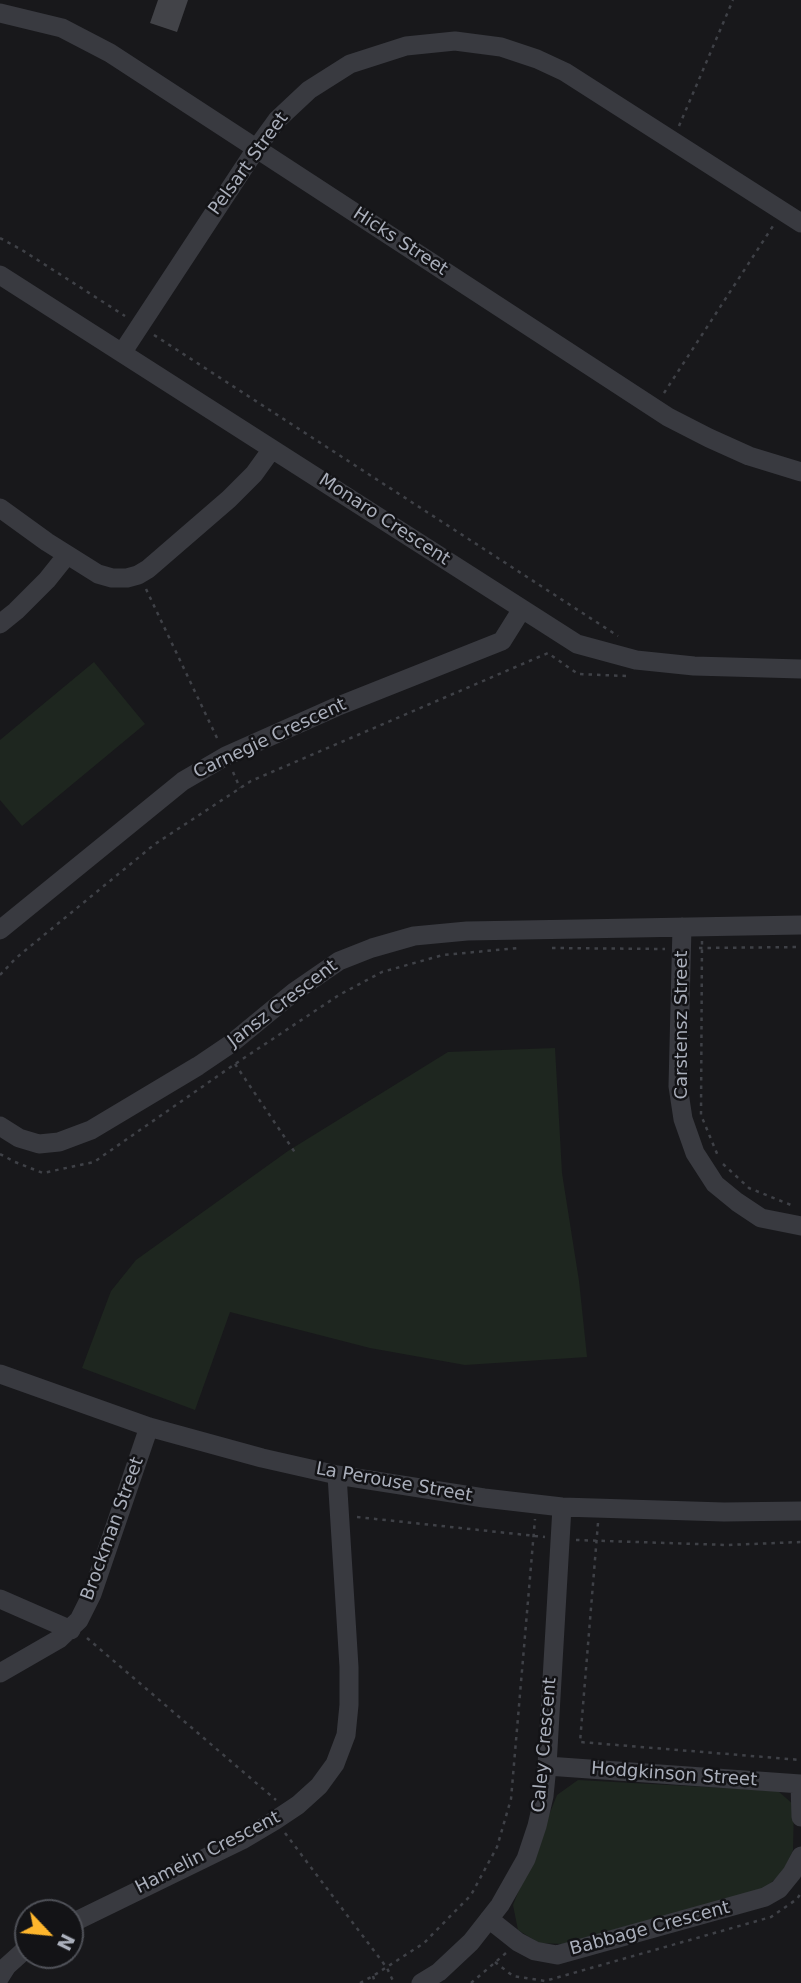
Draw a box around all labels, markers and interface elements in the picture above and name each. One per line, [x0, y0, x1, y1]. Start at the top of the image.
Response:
street label: Pelsart Street [205, 108, 293, 220]
street label: Hicks Street [349, 203, 451, 281]
street label: Monaro Crescent [314, 470, 454, 570]
street label: Carnegie Crescent [190, 694, 350, 784]
street label: Carstensz Street [671, 950, 693, 1100]
street label: Jansz Crescent [224, 956, 342, 1052]
street label: Brockman Street [77, 1454, 149, 1604]
street label: La Perouse Street [314, 1459, 474, 1507]
street label: Caley Crescent [528, 1677, 562, 1813]
street label: Hodgkinson Street [590, 1758, 758, 1792]
street label: Hamelin Crescent [132, 1807, 284, 1899]
street label: Babbage Crescent [568, 1897, 732, 1961]
north arrow [14, 1899, 84, 1969]
text: N [53, 1930, 79, 1954]

